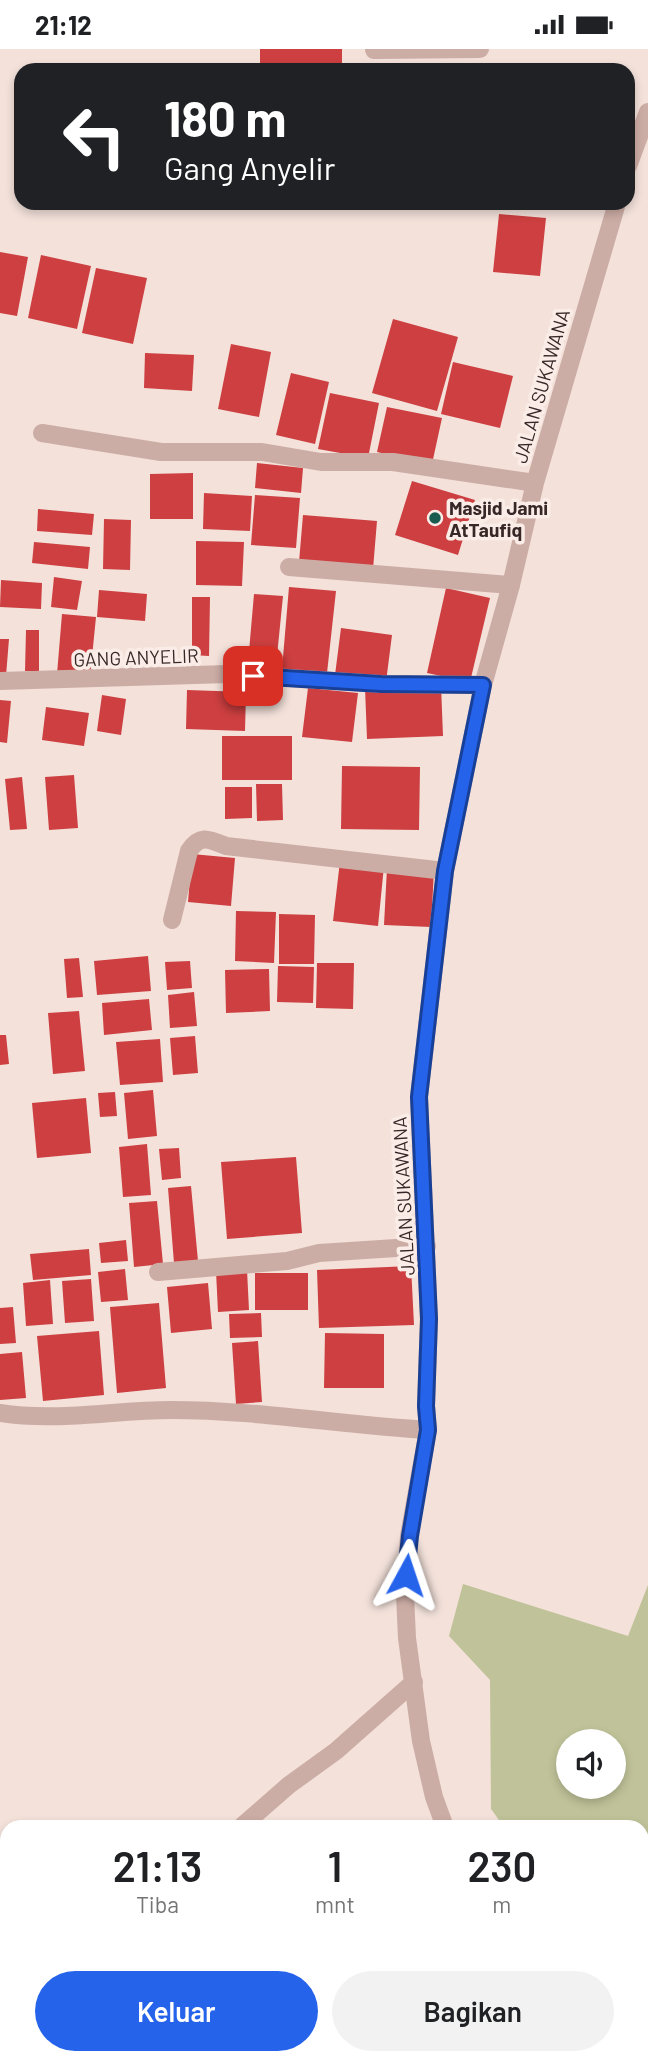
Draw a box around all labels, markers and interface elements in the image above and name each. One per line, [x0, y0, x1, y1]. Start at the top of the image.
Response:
text: 21:12 [35, 9, 92, 40]
text: 180 m [164, 88, 287, 147]
icon: left [49, 91, 140, 182]
text: Gang Anyelir [164, 148, 335, 186]
street label: JALAN SUKAWANA [508, 306, 574, 466]
place label: Masjid Jami AtTaufiq [449, 496, 548, 541]
marker: Masjid Jami AtTaufiq [427, 510, 443, 526]
street label: GANG ANYELIR [73, 643, 199, 671]
pin [223, 646, 283, 706]
icon: arrive [234, 657, 272, 695]
street label: JALAN SUKAWANA [387, 1116, 419, 1276]
position arrow [369, 1538, 443, 1612]
map controls [556, 1729, 626, 1799]
button: sound [556, 1729, 626, 1799]
text: 21:13 [113, 1840, 202, 1890]
text: 1 [327, 1840, 342, 1890]
text: 230 [467, 1840, 536, 1890]
text: Tiba [136, 1890, 179, 1918]
text: mnt [315, 1890, 355, 1918]
text: m [492, 1890, 511, 1918]
button: Keluar [35, 1971, 318, 2051]
button: Bagikan [332, 1971, 614, 2051]

